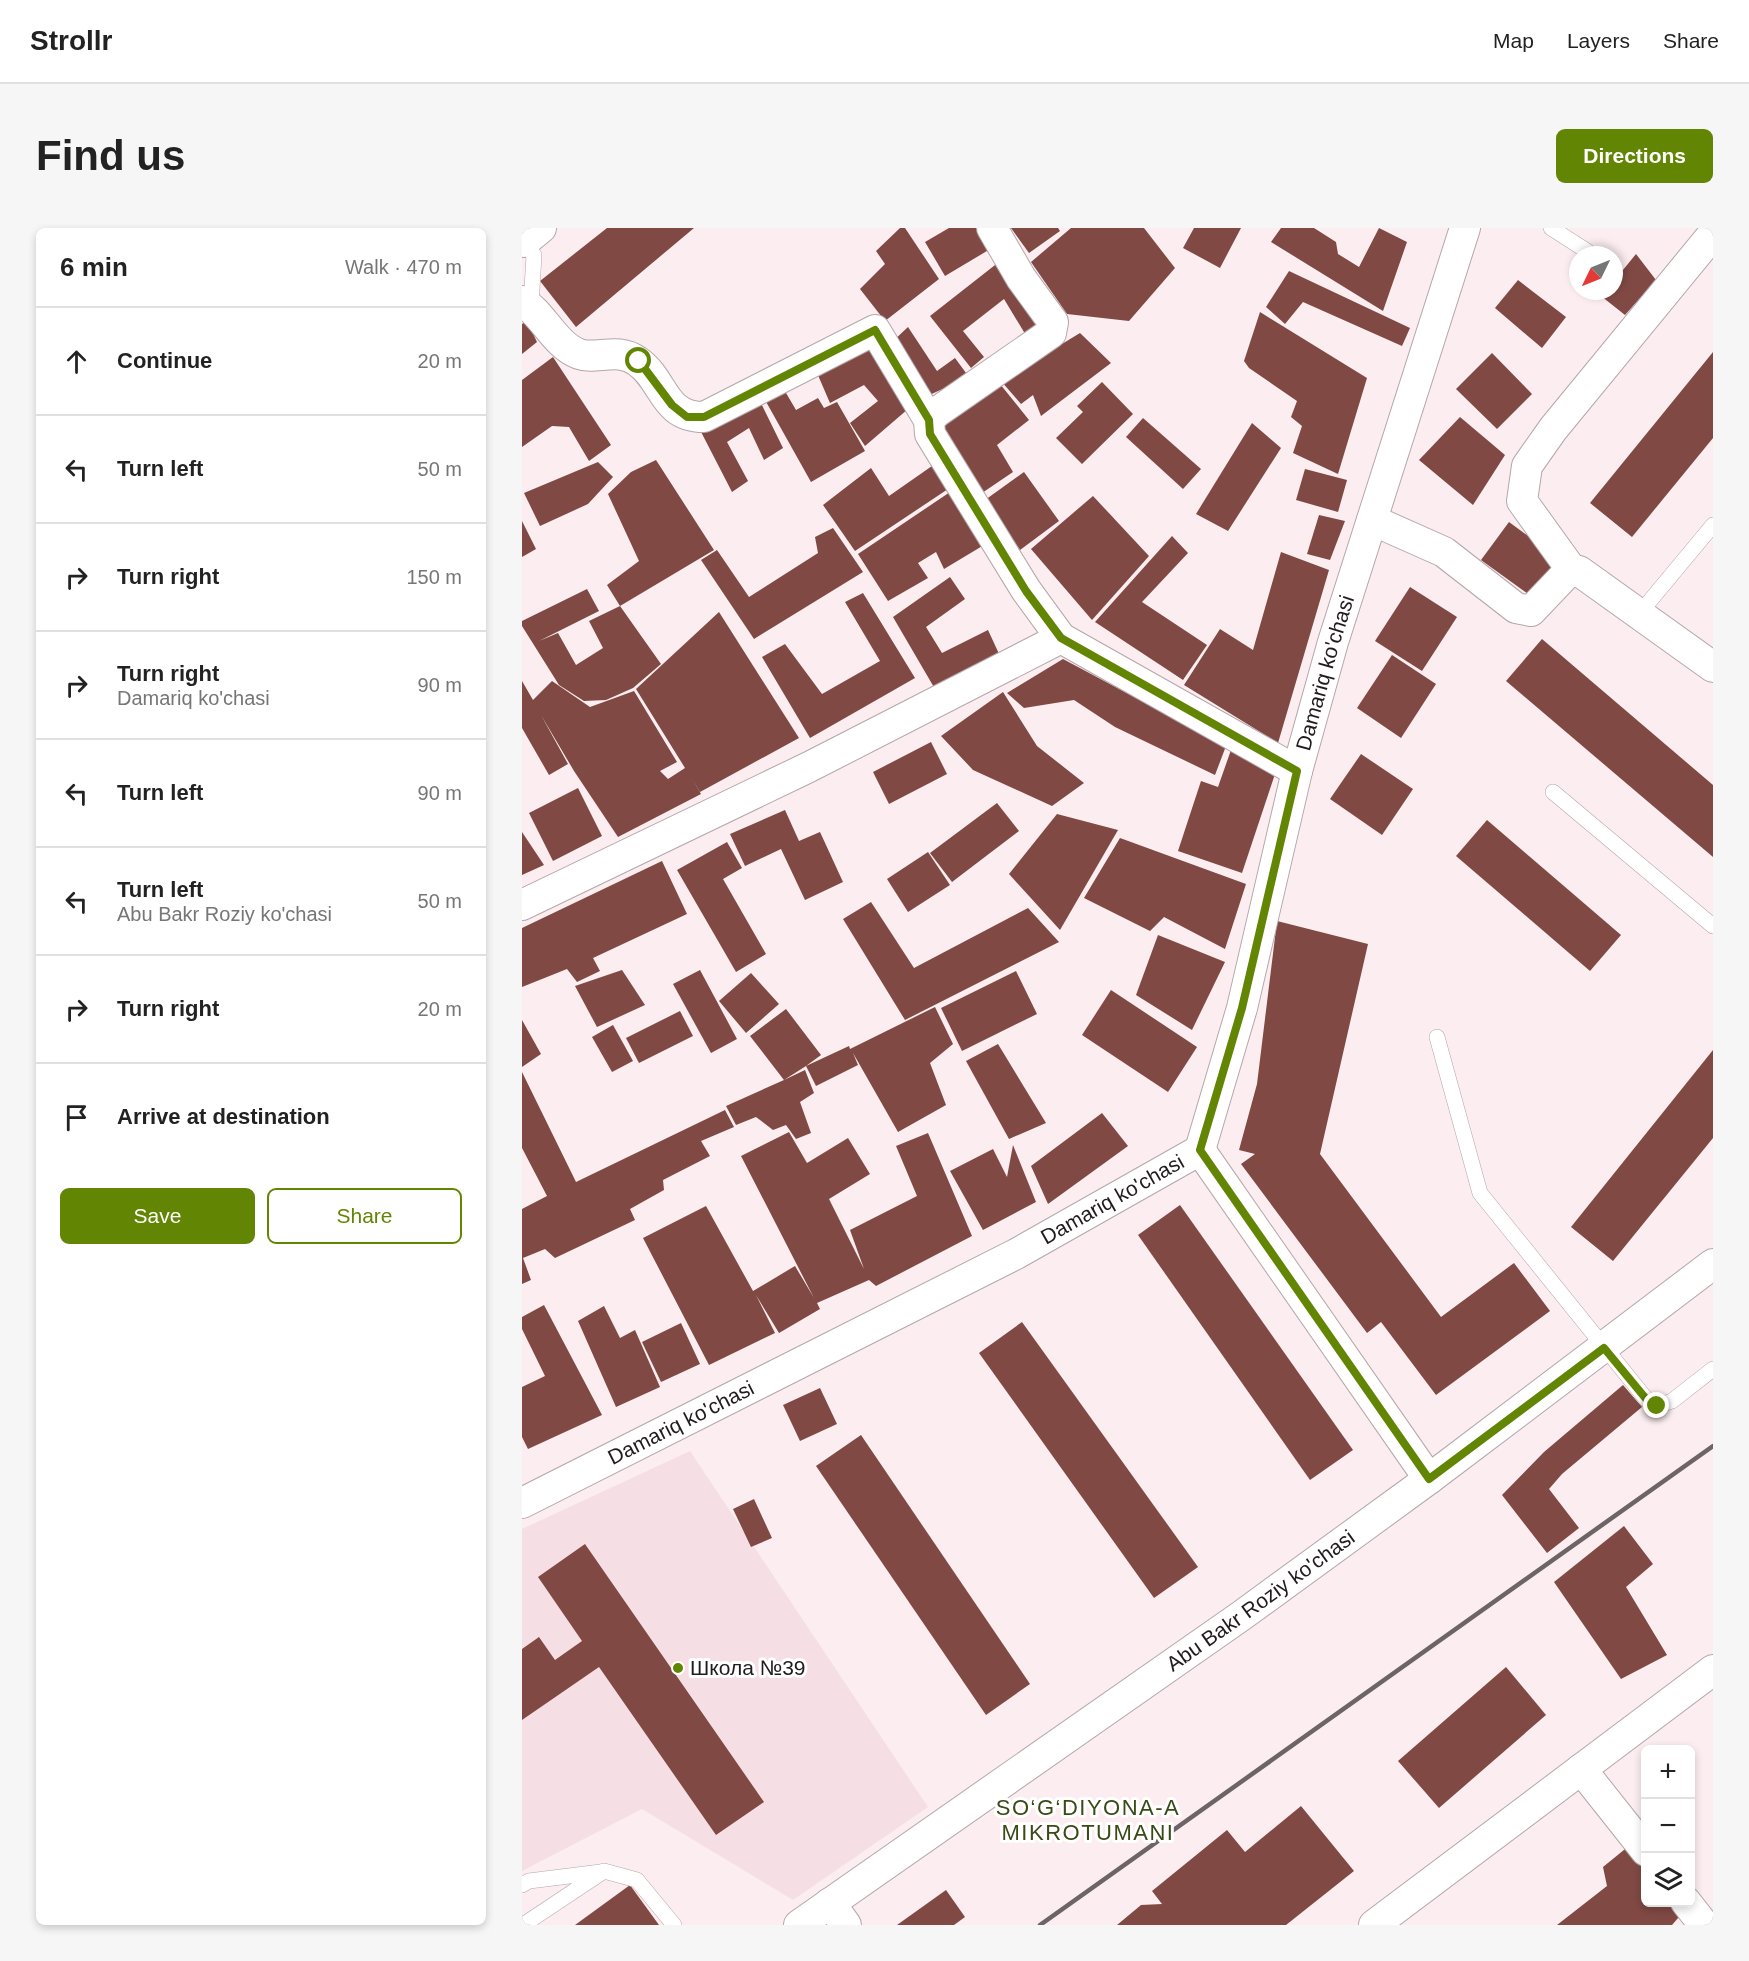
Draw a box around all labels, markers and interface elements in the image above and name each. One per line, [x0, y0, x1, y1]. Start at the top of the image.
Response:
text: Strollr [30, 25, 112, 56]
text: Map [1493, 29, 1534, 52]
text: Layers [1567, 29, 1630, 52]
text: Share [1663, 29, 1719, 52]
button: Directions [1556, 129, 1713, 183]
text: Find us [36, 132, 185, 179]
north arrow [1569, 246, 1623, 300]
text: 6 min [60, 252, 128, 282]
text: Walk · 470 m [345, 256, 462, 278]
icon: ahead [60, 345, 93, 378]
route start [625, 347, 651, 373]
text: Continue [117, 348, 212, 373]
text: 20 m [418, 350, 462, 372]
icon: left [60, 453, 93, 486]
text: Turn left [117, 456, 203, 481]
text: 50 m [418, 458, 462, 480]
icon: right [60, 561, 93, 594]
text: Turn right [117, 564, 219, 589]
text: 150 m [406, 566, 462, 588]
street label: Damariq ko'chasi [1291, 592, 1358, 753]
text: Turn right [117, 661, 219, 686]
icon: right [60, 669, 93, 702]
text: 90 m [418, 674, 462, 696]
text: Damariq ko'chasi [117, 687, 270, 709]
icon: left [60, 777, 93, 810]
text: Turn left [117, 780, 203, 805]
text: 90 m [418, 782, 462, 804]
text: Turn left [117, 877, 203, 902]
icon: left [60, 885, 93, 918]
text: 50 m [418, 890, 462, 912]
text: Abu Bakr Roziy ko'chasi [117, 903, 332, 925]
icon: right [60, 993, 93, 1026]
text: Turn right [117, 996, 219, 1021]
text: 20 m [418, 998, 462, 1020]
icon: arrive [60, 1101, 93, 1134]
text: Arrive at destination [117, 1104, 330, 1129]
street label: Damariq ko'chasi [1037, 1150, 1188, 1249]
button: Save [60, 1188, 255, 1244]
button: Share [267, 1188, 462, 1244]
street label: Damariq ko'chasi [604, 1376, 758, 1469]
route end [1643, 1392, 1669, 1418]
street label: Abu Bakr Roziy ko'chasi [1162, 1525, 1359, 1676]
place label: Школа №39 [690, 1656, 806, 1679]
marker: Школа №39 [671, 1661, 685, 1675]
map controls [1641, 1745, 1695, 1907]
button: + [1641, 1745, 1695, 1799]
district label: SO‘G‘DIYONA-А MIKROTUMANI [996, 1795, 1180, 1845]
button: − [1641, 1799, 1695, 1853]
button: layers [1641, 1853, 1695, 1907]

